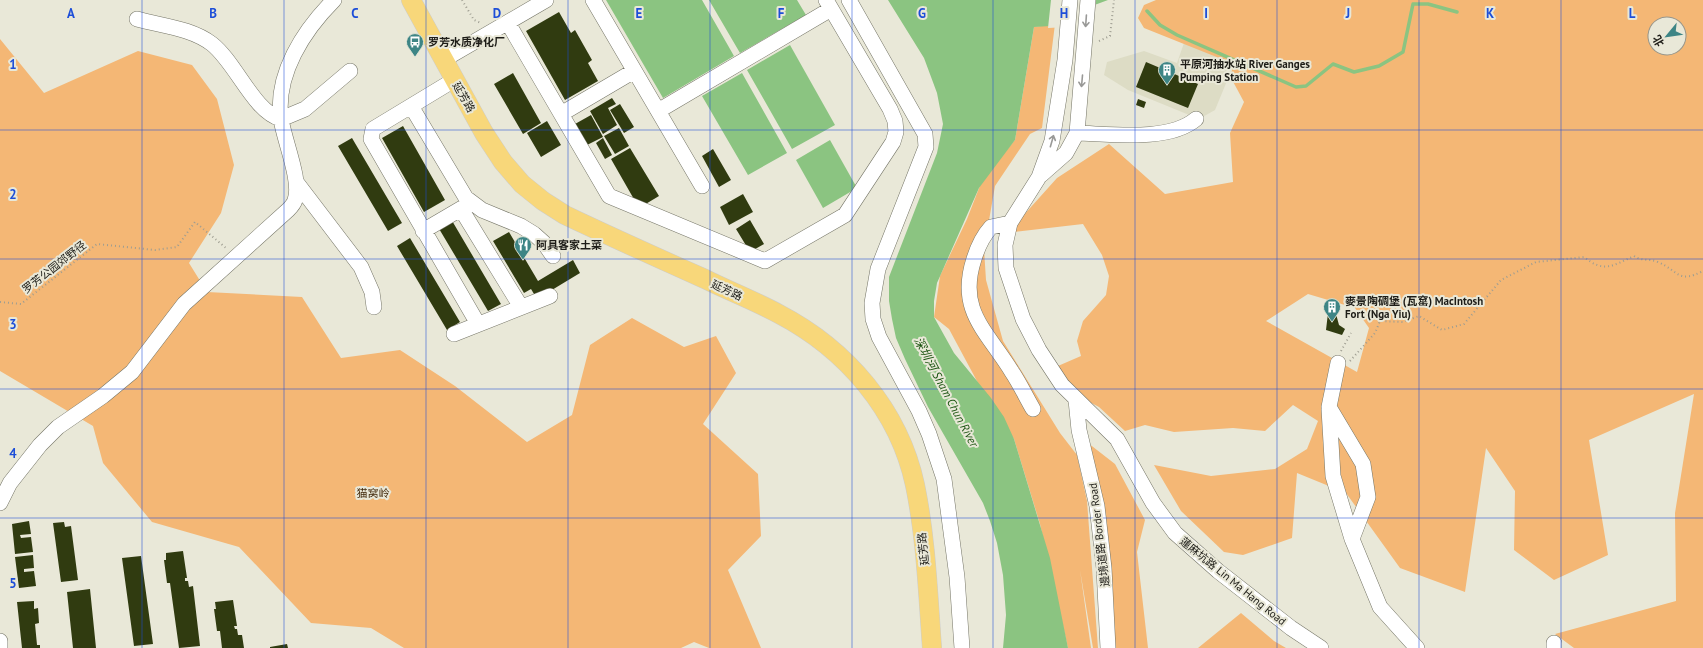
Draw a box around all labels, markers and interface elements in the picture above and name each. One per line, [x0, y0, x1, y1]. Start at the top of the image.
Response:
text: A [67, 5, 75, 22]
text: B [209, 5, 217, 22]
text: C [351, 5, 359, 22]
text: D [493, 5, 501, 22]
text: E [636, 5, 643, 22]
text: F [778, 5, 785, 22]
text: G [918, 5, 926, 22]
text: H [1060, 5, 1068, 22]
text: I [1204, 5, 1208, 22]
text: J [1345, 5, 1350, 22]
text: K [1486, 5, 1494, 22]
text: L [1629, 5, 1636, 22]
one-way arrow [1083, 14, 1090, 27]
north arrow [1647, 16, 1687, 56]
bus stop icon: 罗芳水质净化厂 [405, 32, 425, 57]
text: 北 [1649, 33, 1667, 49]
place label: 罗芳水质净化厂 [428, 35, 505, 49]
text: 1 [9, 56, 17, 73]
place label: 平原河抽水站 River Ganges Pumping Station [1180, 57, 1310, 84]
building icon: 平原河抽水站 River Ganges Pumping Station [1157, 60, 1177, 85]
one-way arrow [1079, 74, 1086, 87]
street label: 延芳路 [450, 79, 478, 115]
one-way arrow [1049, 134, 1056, 147]
text: 2 [9, 186, 17, 203]
restaurant icon: 阿具客家土菜 [513, 235, 533, 260]
street label: 罗芳公园郊野径 [19, 238, 89, 296]
place label: 阿具客家土菜 [536, 238, 602, 252]
street label: 延芳路 [709, 277, 745, 303]
place label: 麥景陶碉堡 (瓦窰) MacIntosh Fort (Nga Yiu) [1345, 294, 1483, 321]
building icon: 麥景陶碉堡 (瓦窰) MacIntosh Fort (Nga Yiu) [1322, 297, 1342, 322]
text: 3 [9, 316, 17, 333]
water label: 深圳河 Sham Chun River [911, 334, 982, 450]
text: 4 [9, 445, 17, 462]
street label: 邊境道路 Border Road [1086, 482, 1112, 588]
park label: 猫窝岭 [357, 486, 390, 500]
street label: 延芳路 [914, 532, 932, 566]
street label: 蓮麻坑路 Lin Ma Hang Road [1177, 534, 1289, 628]
text: 5 [9, 575, 17, 592]

